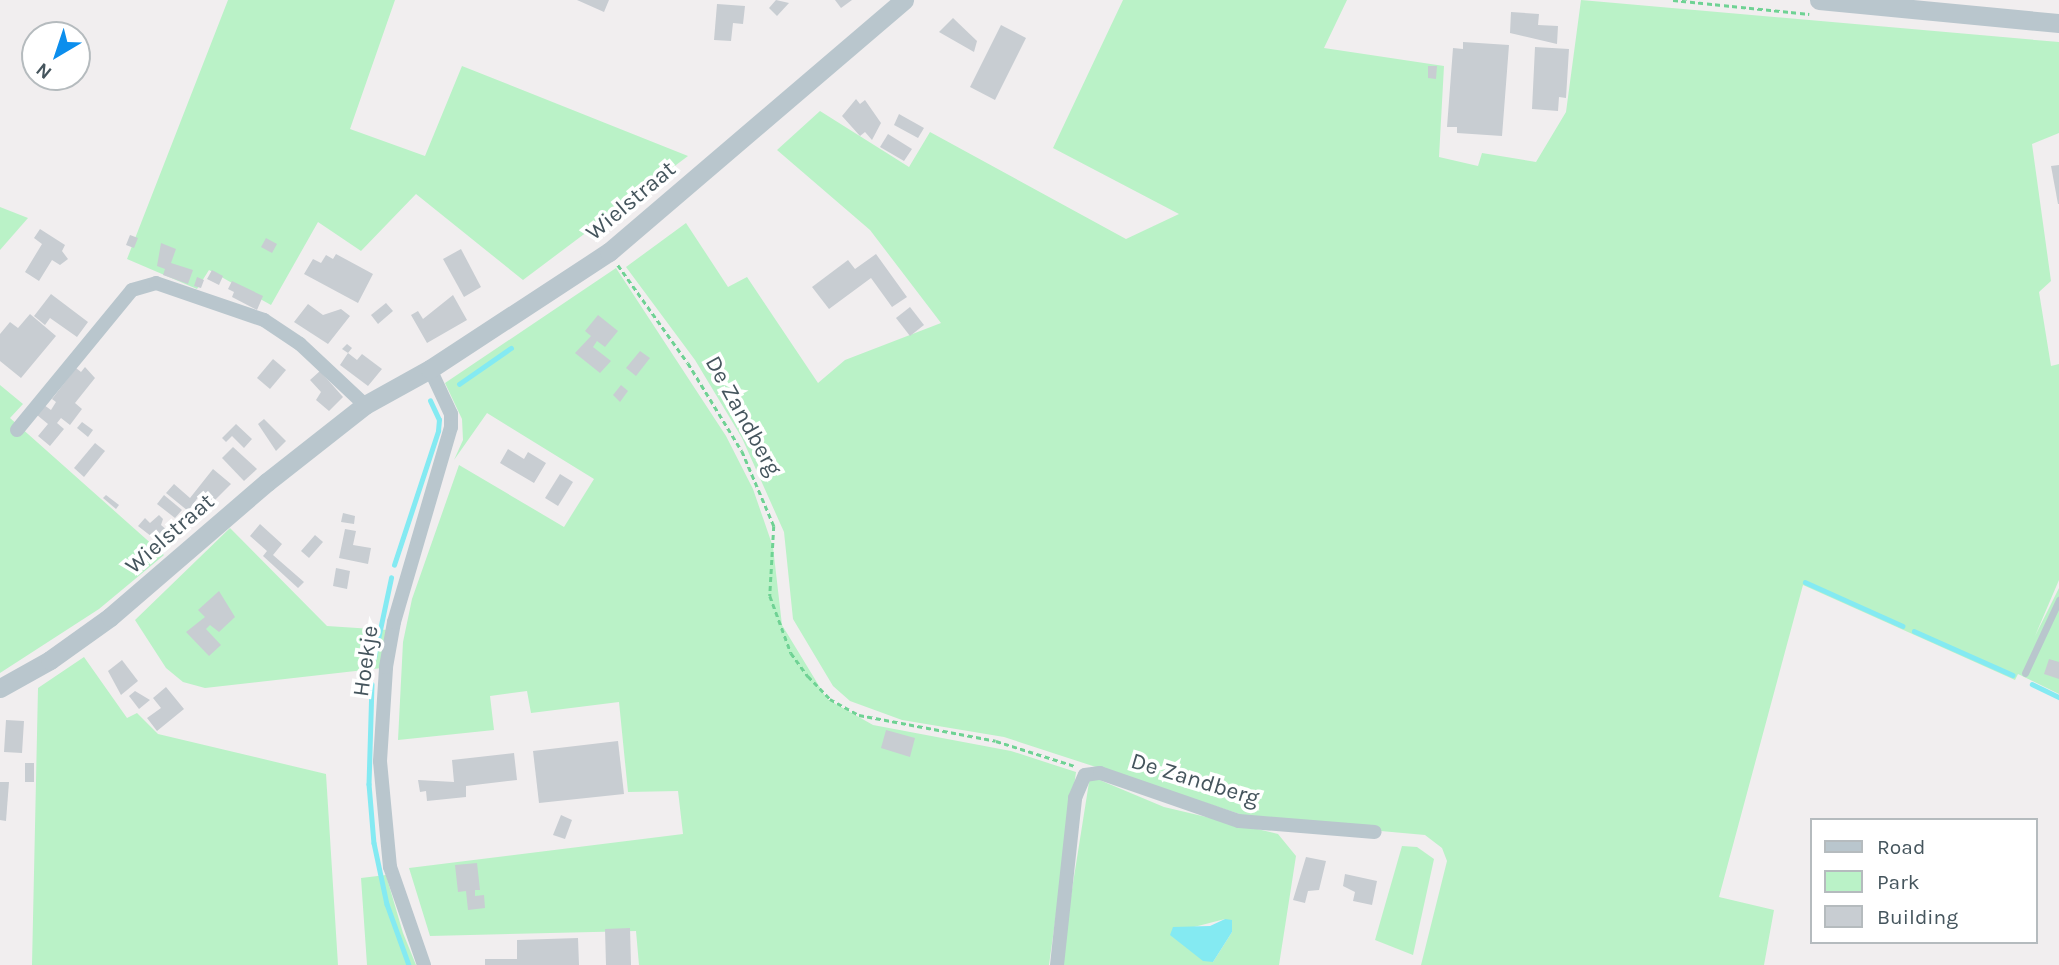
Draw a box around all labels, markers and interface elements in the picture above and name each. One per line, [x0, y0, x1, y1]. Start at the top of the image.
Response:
north arrow [21, 21, 91, 91]
text: N [32, 58, 56, 84]
street label: Wielstraat [581, 155, 681, 247]
street label: De Zandberg [699, 351, 787, 481]
street label: Wielstraat [120, 488, 220, 580]
street label: Hoekje [347, 624, 385, 698]
street label: De Zandberg [1128, 747, 1262, 813]
legend [1811, 818, 2038, 944]
text: Road [1877, 835, 1925, 859]
text: Park [1877, 870, 1920, 894]
text: Building [1877, 905, 1958, 929]

